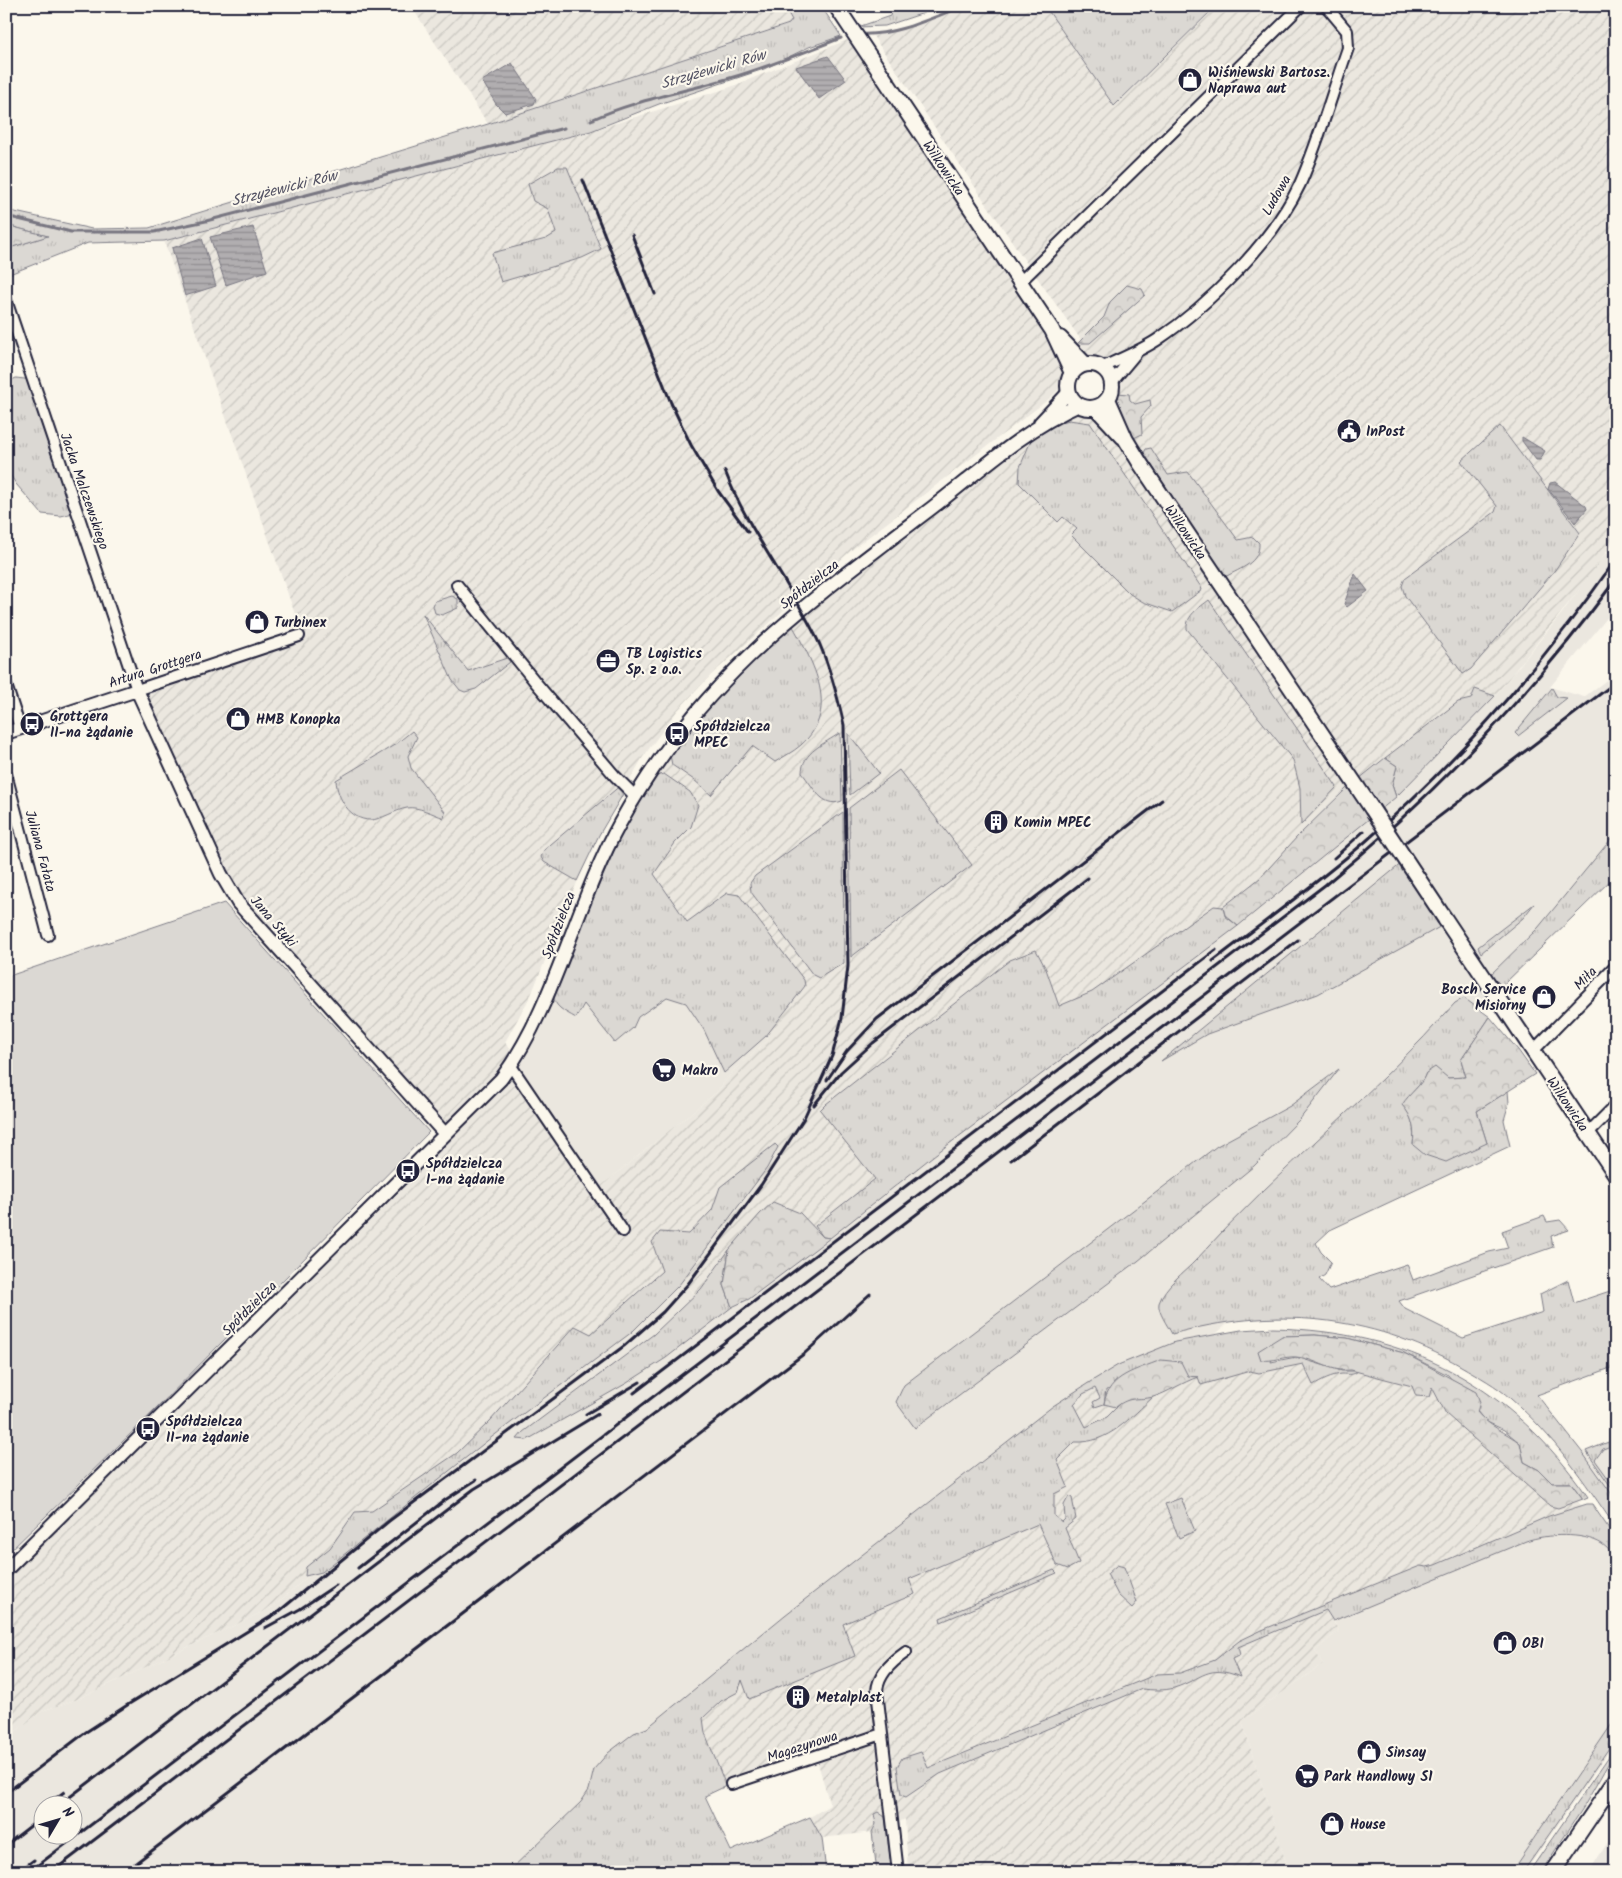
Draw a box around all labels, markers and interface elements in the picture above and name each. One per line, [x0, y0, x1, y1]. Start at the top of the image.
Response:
water label: Strzyżewicki Rów [658, 43, 770, 96]
place label: Wiśniewski Bartosz. Naprawa aut [1208, 62, 1330, 100]
shop icon: Wiśniewski Bartosz. Naprawa aut [1177, 67, 1203, 93]
street label: Wilkowicka [917, 136, 970, 201]
water label: Strzyżewicki Rów [229, 164, 341, 214]
street label: Ludowa [1256, 171, 1297, 220]
public building icon: InPost [1336, 418, 1362, 444]
place label: InPost [1366, 421, 1406, 443]
street label: Jacka Malczewskiego [54, 430, 114, 553]
street label: Wilkowicka [1159, 500, 1212, 565]
street label: Spółdzielcza [775, 554, 844, 615]
shop icon: Turbinex [244, 609, 270, 635]
place label: Turbinex [274, 612, 327, 634]
place label: TB Logistics Sp. z o.o. [626, 643, 702, 681]
street label: Artura Grottgera [106, 644, 205, 694]
office icon: TB Logistics Sp. z o.o. [595, 648, 621, 674]
place label: Grottgera II-na żądanie [50, 706, 133, 744]
shop icon: HMB Konopka [225, 706, 251, 732]
place label: HMB Konopka [256, 709, 340, 731]
bus stop icon: Grottgera II-na żądanie [19, 711, 45, 737]
place label: Spółdzielcza MPEC [694, 716, 770, 754]
bus stop icon: Spółdzielcza MPEC [664, 721, 690, 747]
street label: Juliana Fałata [19, 808, 61, 895]
building icon: Komin MPEC [983, 809, 1009, 835]
place label: Komin MPEC [1014, 812, 1092, 834]
street label: Spółdzielcza [536, 888, 582, 962]
street label: Jana Styki [245, 891, 302, 953]
street label: Miła [1569, 962, 1603, 996]
place label: Bosch Service Misiorny [1441, 979, 1527, 1017]
shop icon: Bosch Service Misiorny [1531, 984, 1557, 1010]
supermarket icon: Makro [651, 1057, 677, 1083]
place label: Makro [682, 1060, 719, 1082]
street label: Wilkowicka [1541, 1072, 1594, 1137]
place label: Spółdzielcza I-na żądanie [426, 1153, 505, 1191]
bus stop icon: Spółdzielcza I-na żądanie [395, 1158, 421, 1184]
street label: Spółdzielcza [217, 1276, 282, 1341]
place label: Spółdzielcza II-na żądanie [166, 1411, 249, 1449]
bus stop icon: Spółdzielcza II-na żądanie [135, 1416, 161, 1442]
shop icon: OBI [1492, 1630, 1518, 1656]
place label: OBI [1522, 1633, 1544, 1655]
building icon: Metalplast [785, 1684, 811, 1710]
place label: Metalplast [816, 1687, 883, 1709]
street label: Magazynowa [764, 1725, 841, 1769]
shop icon: Sinsay [1356, 1739, 1382, 1765]
place label: Sinsay [1386, 1742, 1427, 1764]
supermarket icon: Park Handlowy S1 [1294, 1763, 1320, 1789]
place label: Park Handlowy S1 [1324, 1766, 1433, 1788]
north arrow [32, 1796, 82, 1846]
text: N [56, 1802, 79, 1823]
shop icon: House [1319, 1811, 1345, 1837]
place label: House [1350, 1814, 1386, 1836]

